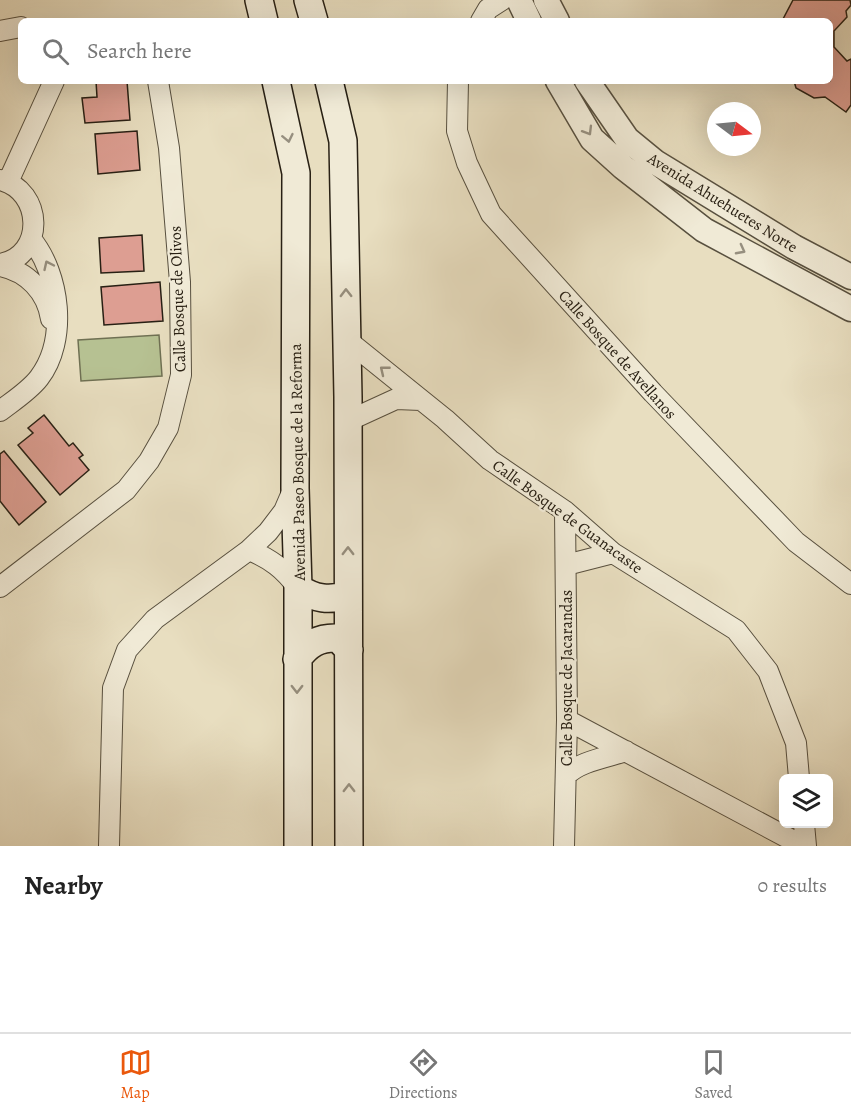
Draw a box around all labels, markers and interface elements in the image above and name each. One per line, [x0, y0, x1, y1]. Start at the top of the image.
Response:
search box [18, 18, 833, 84]
icon: search [39, 35, 72, 68]
text: Search here [87, 36, 192, 66]
north arrow [707, 102, 761, 156]
one-way arrow [580, 125, 591, 136]
one-way arrow [281, 133, 294, 143]
street label: Avenida Ahuehuetes Norte [642, 147, 802, 258]
street label: Calle Bosque de Olivos [164, 225, 192, 372]
one-way arrow [735, 243, 745, 254]
one-way arrow [43, 261, 55, 272]
street label: Calle Bosque de Avellanos [553, 285, 681, 424]
one-way arrow [340, 288, 352, 297]
street label: Avenida Paseo Bosque de la Reforma [285, 343, 311, 582]
one-way arrow [380, 367, 391, 378]
street label: Calle Bosque de Guanacaste [488, 455, 647, 579]
one-way arrow [342, 546, 354, 555]
street label: Calle Bosque de Jacarandas [556, 590, 578, 766]
one-way arrow [291, 685, 303, 694]
map controls [779, 774, 833, 828]
button: layers [779, 774, 833, 828]
one-way arrow [343, 783, 355, 792]
text: Nearby [24, 868, 103, 903]
text: 0 results [758, 872, 827, 899]
tab: Map [119, 1046, 152, 1104]
tab: Directions [389, 1046, 457, 1104]
tab: Saved [694, 1046, 732, 1104]

